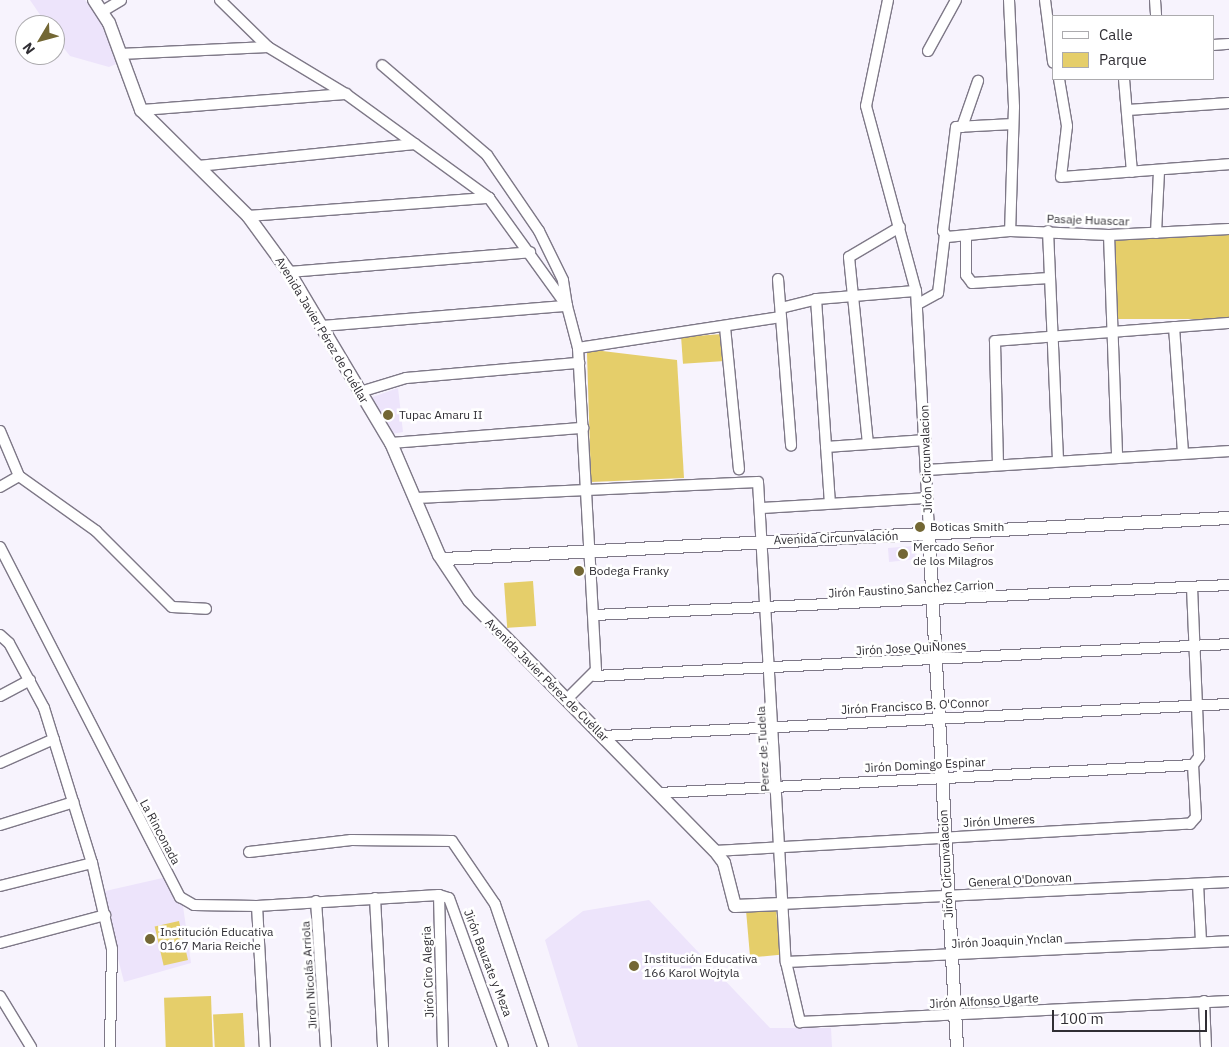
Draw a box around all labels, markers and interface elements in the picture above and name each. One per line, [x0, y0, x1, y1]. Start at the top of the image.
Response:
north arrow [15, 15, 65, 65]
legend [1052, 15, 1214, 80]
text: Calle [1099, 25, 1133, 44]
text: N [19, 39, 39, 58]
text: Parque [1099, 50, 1147, 69]
street label: Pasaje Huascar [1046, 211, 1130, 229]
street label: Avenida Javier Pérez de Cuéllar [272, 254, 372, 406]
street label: Jirón Circunvalacion [917, 404, 935, 514]
marker: Tupac Amaru II [381, 408, 395, 422]
place label: Tupac Amaru II [399, 408, 483, 422]
place label: Boticas Smith [930, 520, 1004, 534]
marker: Boticas Smith [914, 521, 926, 533]
street label: Avenida Circunvalación [773, 529, 899, 547]
place label: Mercado Señor de los Milagros [913, 540, 994, 568]
marker: Mercado Señor de los Milagros [897, 548, 909, 560]
place label: Bodega Franky [589, 564, 669, 578]
marker: Bodega Franky [573, 565, 585, 577]
street label: Jirón Faustino Sanchez Carrion [828, 577, 994, 601]
street label: Avenida Javier Pérez de Cuéllar [482, 615, 612, 745]
street label: Jirón Jose QuiÑones [855, 638, 967, 658]
street label: Jirón Francisco B. O'Connor [841, 695, 989, 717]
street label: Perez de Tudela [754, 706, 772, 792]
street label: Jirón Domingo Espinar [864, 755, 986, 775]
street label: La Rinconada [137, 797, 183, 867]
street label: Jirón Circunvalacion [936, 809, 956, 919]
street label: Jirón Umeres [963, 812, 1035, 830]
street label: General O'Donovan [968, 870, 1072, 890]
street label: Jirón Bauzate y Meza [461, 907, 515, 1019]
street label: Jirón Nicolás Arriola [298, 921, 320, 1029]
place label: Institución Educativa 0167 Maria Reiche [160, 925, 274, 953]
street label: Jirón Ciro Alegria [419, 926, 437, 1018]
street label: Jirón Joaquin Ynclan [951, 931, 1063, 951]
marker: Institución Educativa 0167 Maria Reiche [144, 933, 156, 945]
place label: Institución Educativa 166 Karol Wojtyla [644, 952, 758, 980]
marker: Institución Educativa 166 Karol Wojtyla [628, 960, 640, 972]
street label: Jirón Alfonso Ugarte [929, 991, 1039, 1011]
scale bar [1054, 1000, 1209, 1032]
text: 100 m [1060, 1009, 1104, 1028]

